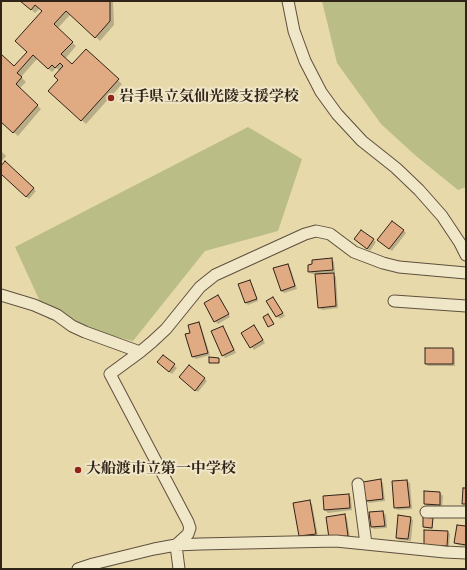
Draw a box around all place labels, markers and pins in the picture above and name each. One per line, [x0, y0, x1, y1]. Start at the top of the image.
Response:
place label: 岩手県立気仙光陵支援学校 [119, 89, 299, 107]
marker: 岩手県立気仙光陵支援学校 [106, 93, 116, 103]
place label: 大船渡市立第一中学校 [86, 461, 236, 479]
marker: 大船渡市立第一中学校 [73, 465, 83, 475]

